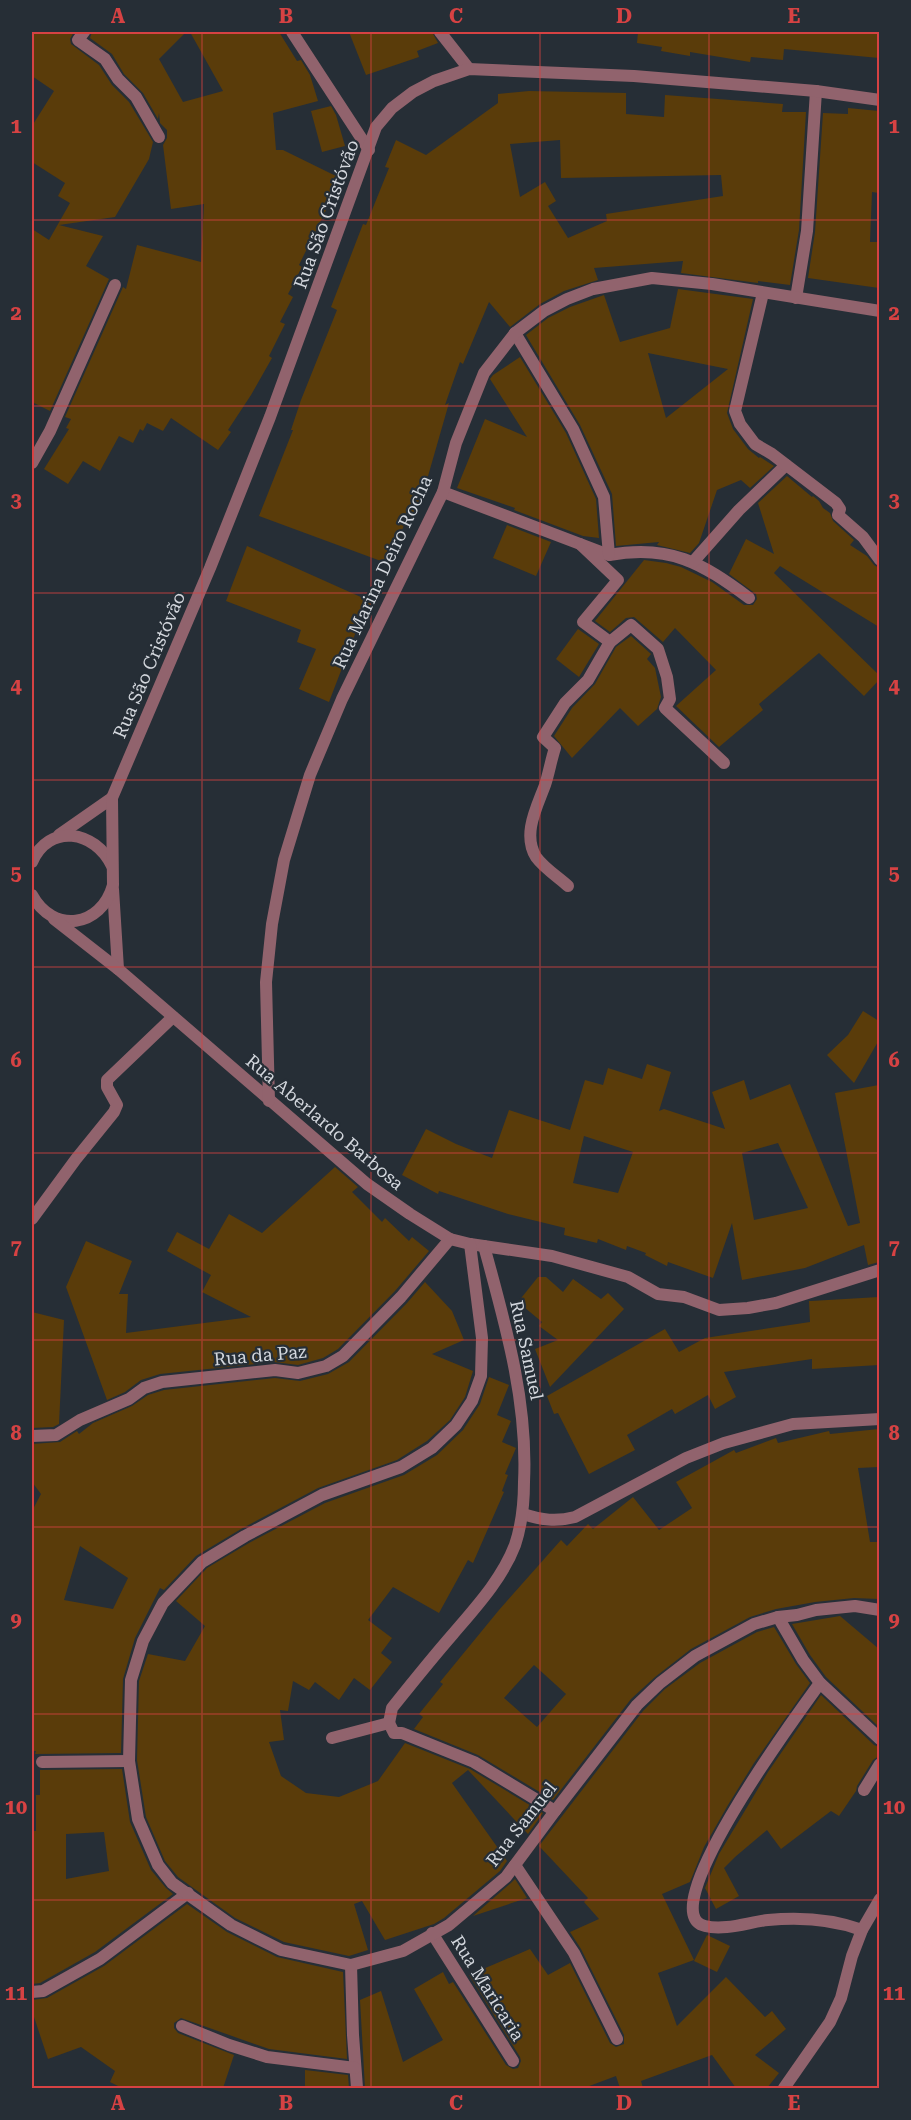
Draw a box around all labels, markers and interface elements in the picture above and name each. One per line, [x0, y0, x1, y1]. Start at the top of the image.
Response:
text: A [111, 4, 126, 28]
text: B [279, 4, 293, 28]
text: C [449, 4, 463, 28]
text: D [616, 4, 632, 28]
text: E [788, 4, 801, 28]
text: 1 [10, 114, 22, 138]
text: 1 [888, 114, 900, 138]
street label: Rua São Cristóvão [289, 137, 363, 291]
text: 2 [10, 301, 22, 325]
text: 2 [888, 301, 900, 325]
street label: Rua Marina Deiro Rocha [328, 472, 436, 672]
text: 3 [10, 488, 22, 512]
text: 3 [888, 488, 900, 512]
street label: Rua São Cristóvão [109, 589, 189, 741]
text: 4 [10, 674, 22, 698]
text: 4 [888, 674, 900, 698]
text: 5 [10, 861, 22, 885]
text: 5 [888, 861, 900, 885]
text: 6 [10, 1048, 22, 1072]
text: 6 [888, 1048, 900, 1072]
street label: Rua Aberlardo Barbosa [242, 1050, 408, 1194]
text: 7 [10, 1235, 22, 1259]
text: 7 [888, 1235, 900, 1259]
street label: Rua Samuel [506, 1298, 548, 1402]
street label: Rua da Paz [213, 1340, 308, 1370]
text: 8 [10, 1421, 22, 1445]
text: 8 [888, 1421, 900, 1445]
text: 9 [10, 1608, 22, 1632]
text: 9 [888, 1608, 900, 1632]
street label: Rua Samuel [481, 1777, 561, 1870]
text: 10 [5, 1795, 27, 1819]
text: 10 [883, 1795, 905, 1819]
street label: Rua Maricaria [447, 1931, 529, 2045]
text: 11 [5, 1981, 27, 2005]
text: 11 [883, 1981, 905, 2005]
text: A [111, 2091, 126, 2115]
text: B [279, 2091, 293, 2115]
text: C [449, 2091, 463, 2115]
text: D [616, 2091, 632, 2115]
text: E [788, 2091, 801, 2115]

